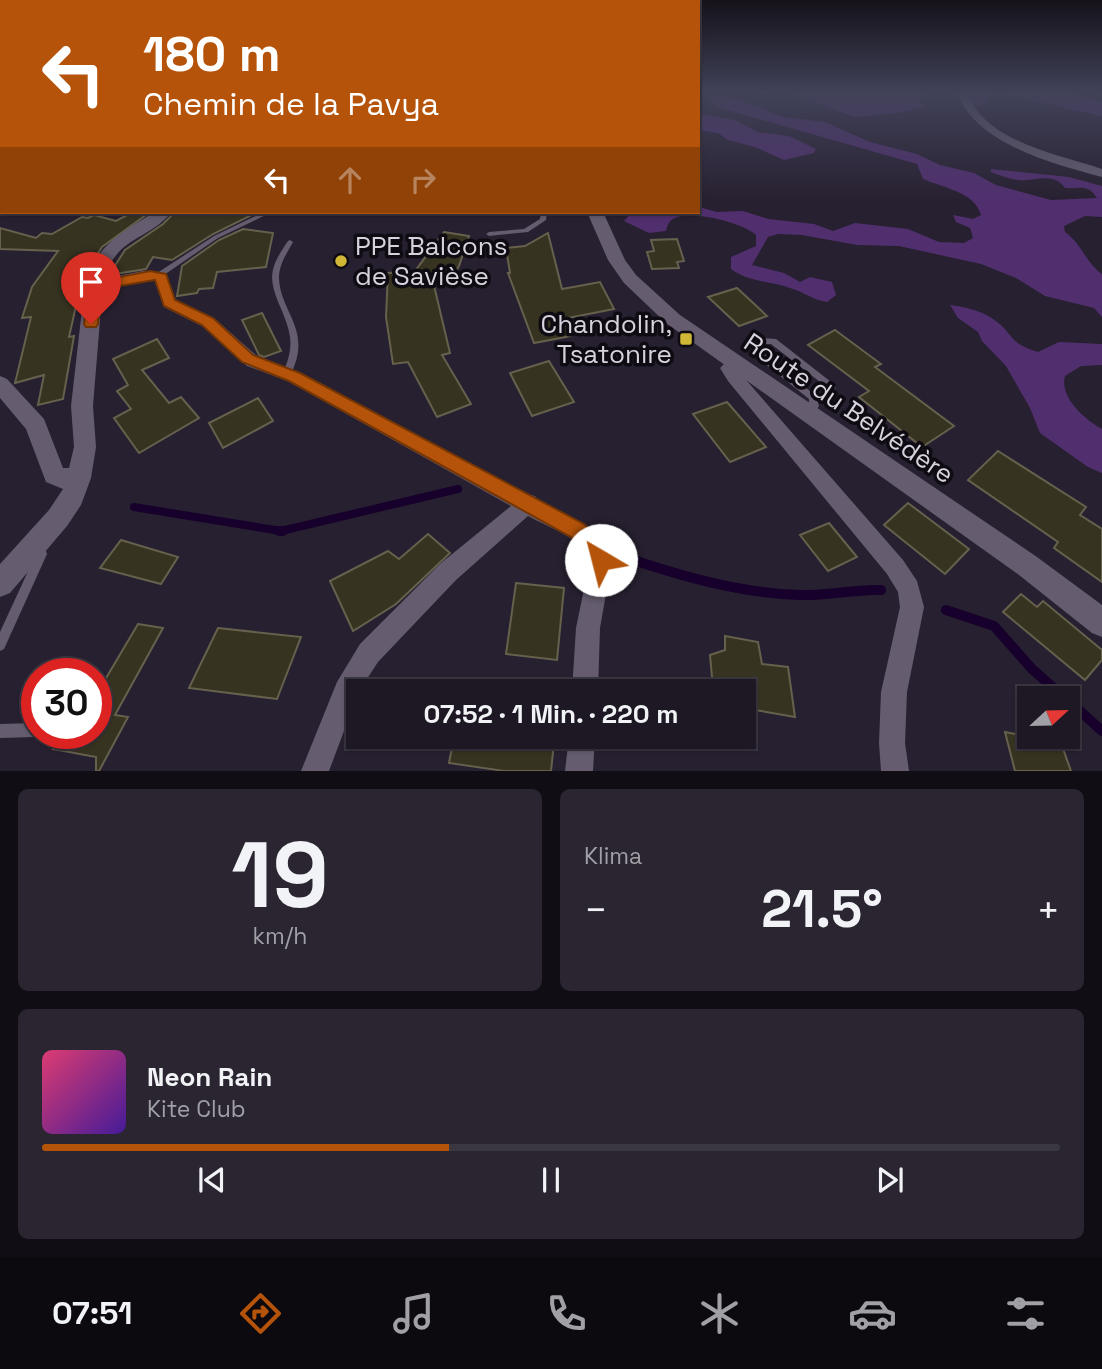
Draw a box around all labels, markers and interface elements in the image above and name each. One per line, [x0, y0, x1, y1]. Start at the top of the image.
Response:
text: 180 m [143, 23, 281, 85]
icon: left [28, 28, 119, 119]
text: Chemin de la Pavya [143, 84, 439, 124]
icon: left [258, 161, 296, 199]
icon: ahead [331, 161, 369, 199]
icon: right [404, 161, 442, 199]
place label: PPE Balcons de Savièse [355, 229, 507, 293]
pin [61, 252, 121, 324]
marker: PPE Balcons de Savièse [333, 253, 349, 269]
icon: arrive [72, 263, 110, 301]
place label: Chandolin, Tsatonire [540, 307, 672, 371]
street label: Route du Belvédère [738, 325, 960, 491]
marker: Chandolin, Tsatonire [678, 331, 694, 347]
position arrow [564, 523, 638, 597]
speed limit sign: 30 [21, 658, 112, 749]
north arrow [1017, 686, 1080, 749]
map controls [1017, 686, 1080, 749]
text: 07:52 · 1 Min. · 220 m [424, 697, 678, 731]
text: 19 [231, 817, 329, 934]
text: Klima [584, 841, 642, 871]
text: 21.5° [761, 876, 883, 942]
text: − [584, 886, 608, 934]
text: + [1036, 886, 1060, 934]
text: km/h [253, 921, 307, 951]
text: Neon Rain [147, 1060, 272, 1094]
text: Kite Club [147, 1094, 246, 1124]
icon: previous [193, 1161, 231, 1199]
icon: pause [532, 1161, 570, 1199]
icon: next [871, 1161, 909, 1199]
icon: directions [236, 1289, 285, 1338]
icon: music [389, 1289, 438, 1338]
icon: phone [542, 1289, 591, 1338]
icon: climate [695, 1289, 744, 1338]
icon: car [848, 1289, 897, 1338]
icon: filters [1001, 1289, 1050, 1338]
text: 07:51 [52, 1293, 132, 1333]

